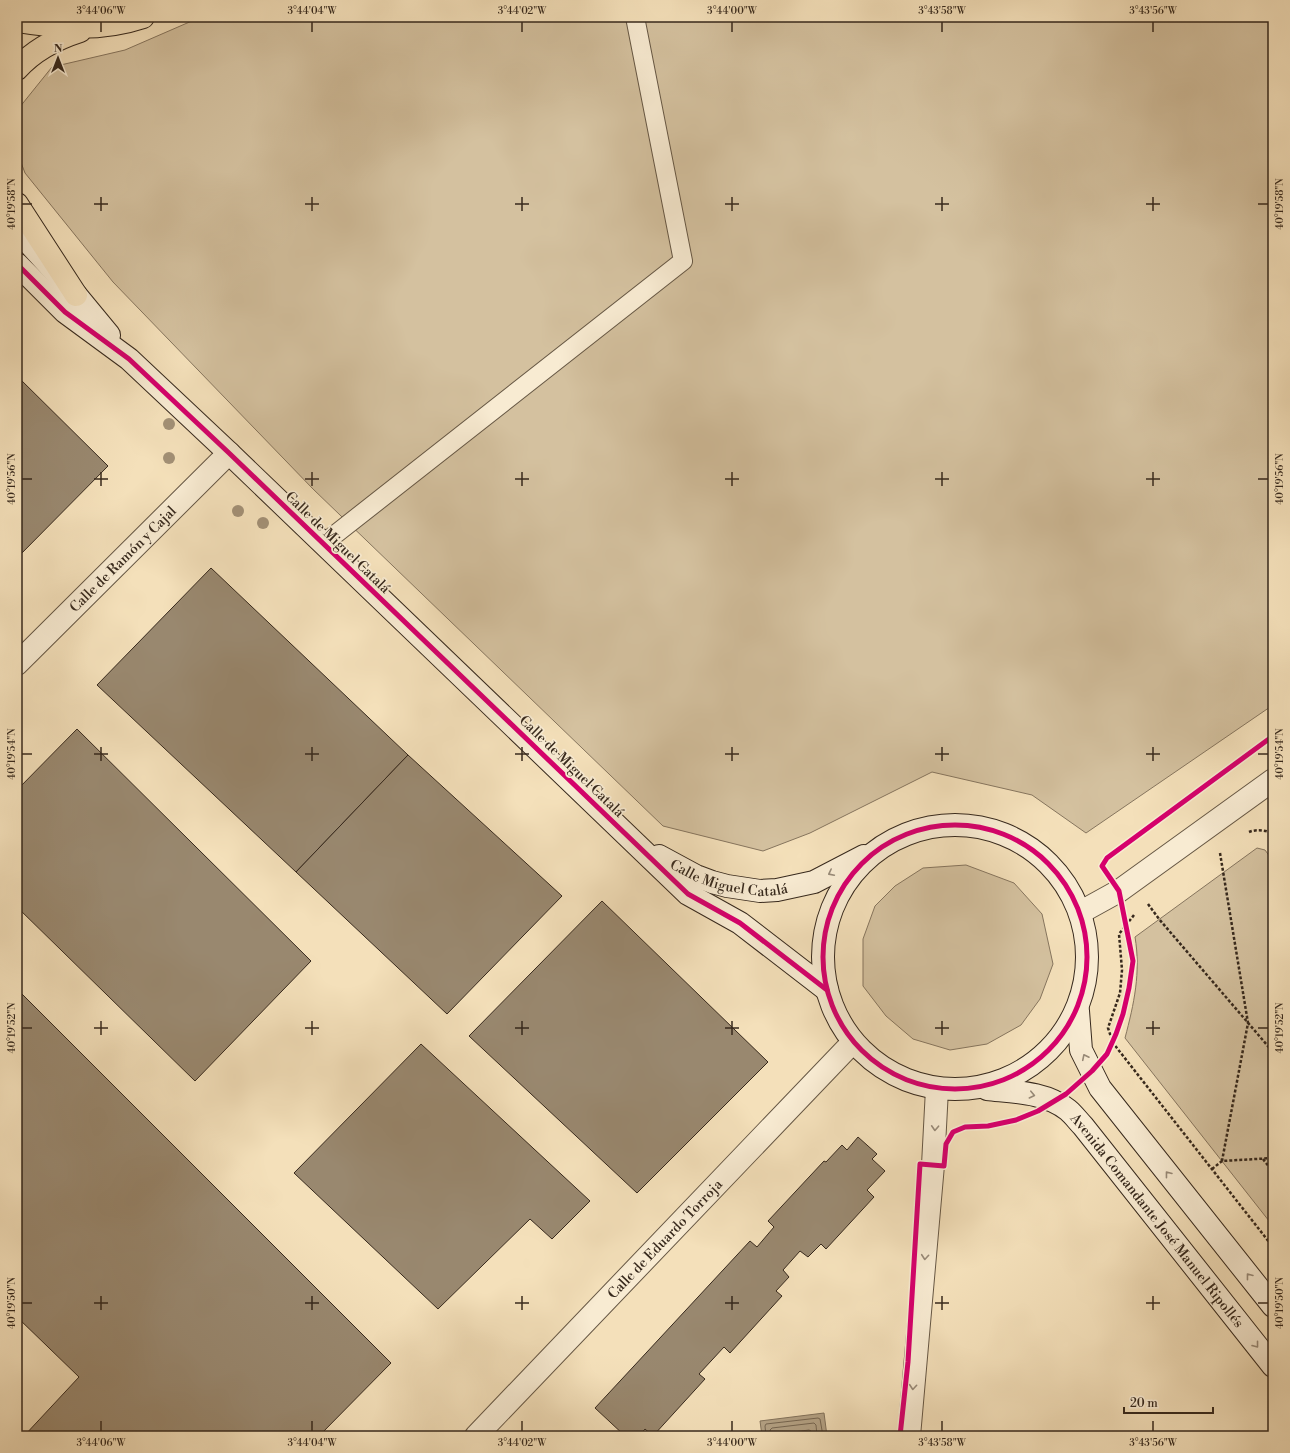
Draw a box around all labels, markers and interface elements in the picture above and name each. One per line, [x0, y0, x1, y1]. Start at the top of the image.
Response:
text: 3°44'06"W [76, 5, 127, 17]
text: 3°44'04"W [287, 5, 337, 17]
text: 3°44'02"W [498, 5, 547, 17]
text: 3°44'00"W [707, 5, 758, 17]
text: 3°43'58"W [918, 5, 967, 17]
text: 3°43'56"W [1129, 5, 1178, 17]
north arrow [38, 38, 78, 78]
text: N [54, 42, 63, 56]
text: 40°19'58"N [6, 178, 18, 230]
text: 40°19'58"N [1274, 178, 1286, 230]
text: 40°19'56"N [6, 453, 18, 505]
text: 40°19'56"N [1274, 453, 1286, 505]
street label: Calle de Miguel Catalá [281, 488, 394, 598]
street label: Calle de Ramón y Cajal [66, 503, 181, 617]
street label: Calle de Miguel Catalá [515, 712, 628, 822]
text: 40°19'54"N [6, 728, 18, 780]
text: 40°19'54"N [1274, 728, 1286, 780]
street label: Calle Miguel Catalá [667, 856, 790, 901]
one-way arrow [828, 868, 835, 876]
text: 40°19'52"N [6, 1002, 18, 1054]
text: 40°19'52"N [1274, 1002, 1286, 1054]
one-way arrow [1082, 1054, 1090, 1062]
one-way arrow [1029, 1090, 1036, 1098]
street label: Avenida Comandante José Manuel Ripollés [1065, 1109, 1247, 1332]
one-way arrow [930, 1125, 939, 1131]
one-way arrow [1166, 1172, 1173, 1179]
street label: Calle de Eduardo Torroja [604, 1175, 727, 1303]
one-way arrow [920, 1254, 929, 1260]
one-way arrow [1246, 1273, 1253, 1280]
text: 40°19'50"N [6, 1276, 18, 1329]
text: 40°19'50"N [1274, 1276, 1286, 1329]
one-way arrow [1251, 1340, 1258, 1347]
one-way arrow [909, 1384, 918, 1390]
scale bar [1124, 1389, 1213, 1415]
text: 20 m [1130, 1396, 1158, 1411]
text: 3°44'06"W [76, 1437, 127, 1449]
text: 3°44'04"W [287, 1437, 337, 1449]
text: 3°44'02"W [498, 1437, 547, 1449]
text: 3°44'00"W [707, 1437, 758, 1449]
text: 3°43'58"W [918, 1437, 967, 1449]
text: 3°43'56"W [1129, 1437, 1178, 1449]

